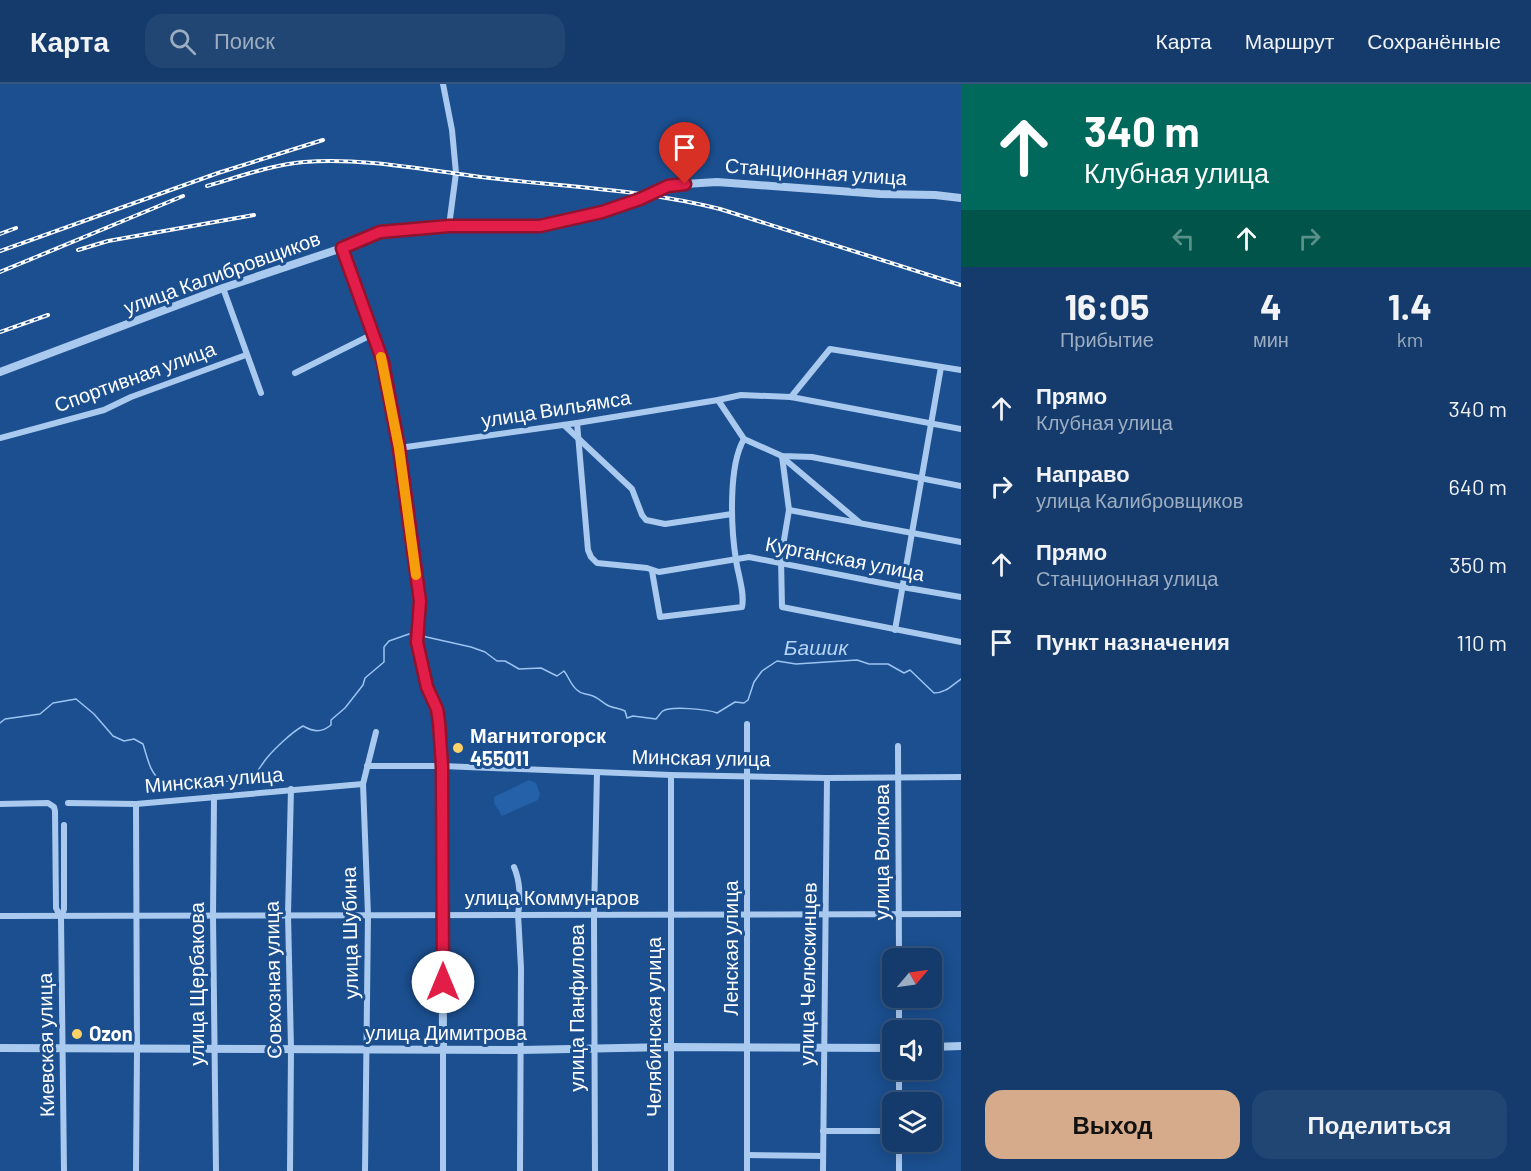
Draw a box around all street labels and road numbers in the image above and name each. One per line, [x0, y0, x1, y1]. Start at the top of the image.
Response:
street label: Станционная улица [724, 153, 909, 189]
street label: улица Калибровщиков [120, 225, 323, 319]
street label: Спортивная улица [51, 335, 219, 416]
street label: улица Вильямса [479, 384, 633, 432]
street label: Курганская улица [764, 531, 928, 585]
street label: Минская улица [631, 744, 772, 770]
street label: Минская улица [144, 761, 285, 797]
street label: улица Волкова [869, 783, 893, 920]
street label: улица Шубина [336, 866, 362, 999]
street label: Ленская улица [718, 879, 742, 1016]
street label: улица Челюскинцев [793, 882, 821, 1066]
street label: улица Коммунаров [465, 885, 639, 909]
street label: Совхозная улица [259, 900, 285, 1059]
street label: улица Щербакова [184, 901, 208, 1066]
street label: улица Панфилова [564, 923, 588, 1092]
street label: Челябинская улица [641, 936, 665, 1117]
street label: Киевская улица [32, 972, 58, 1117]
street label: улица Димитрова [365, 1020, 528, 1044]

